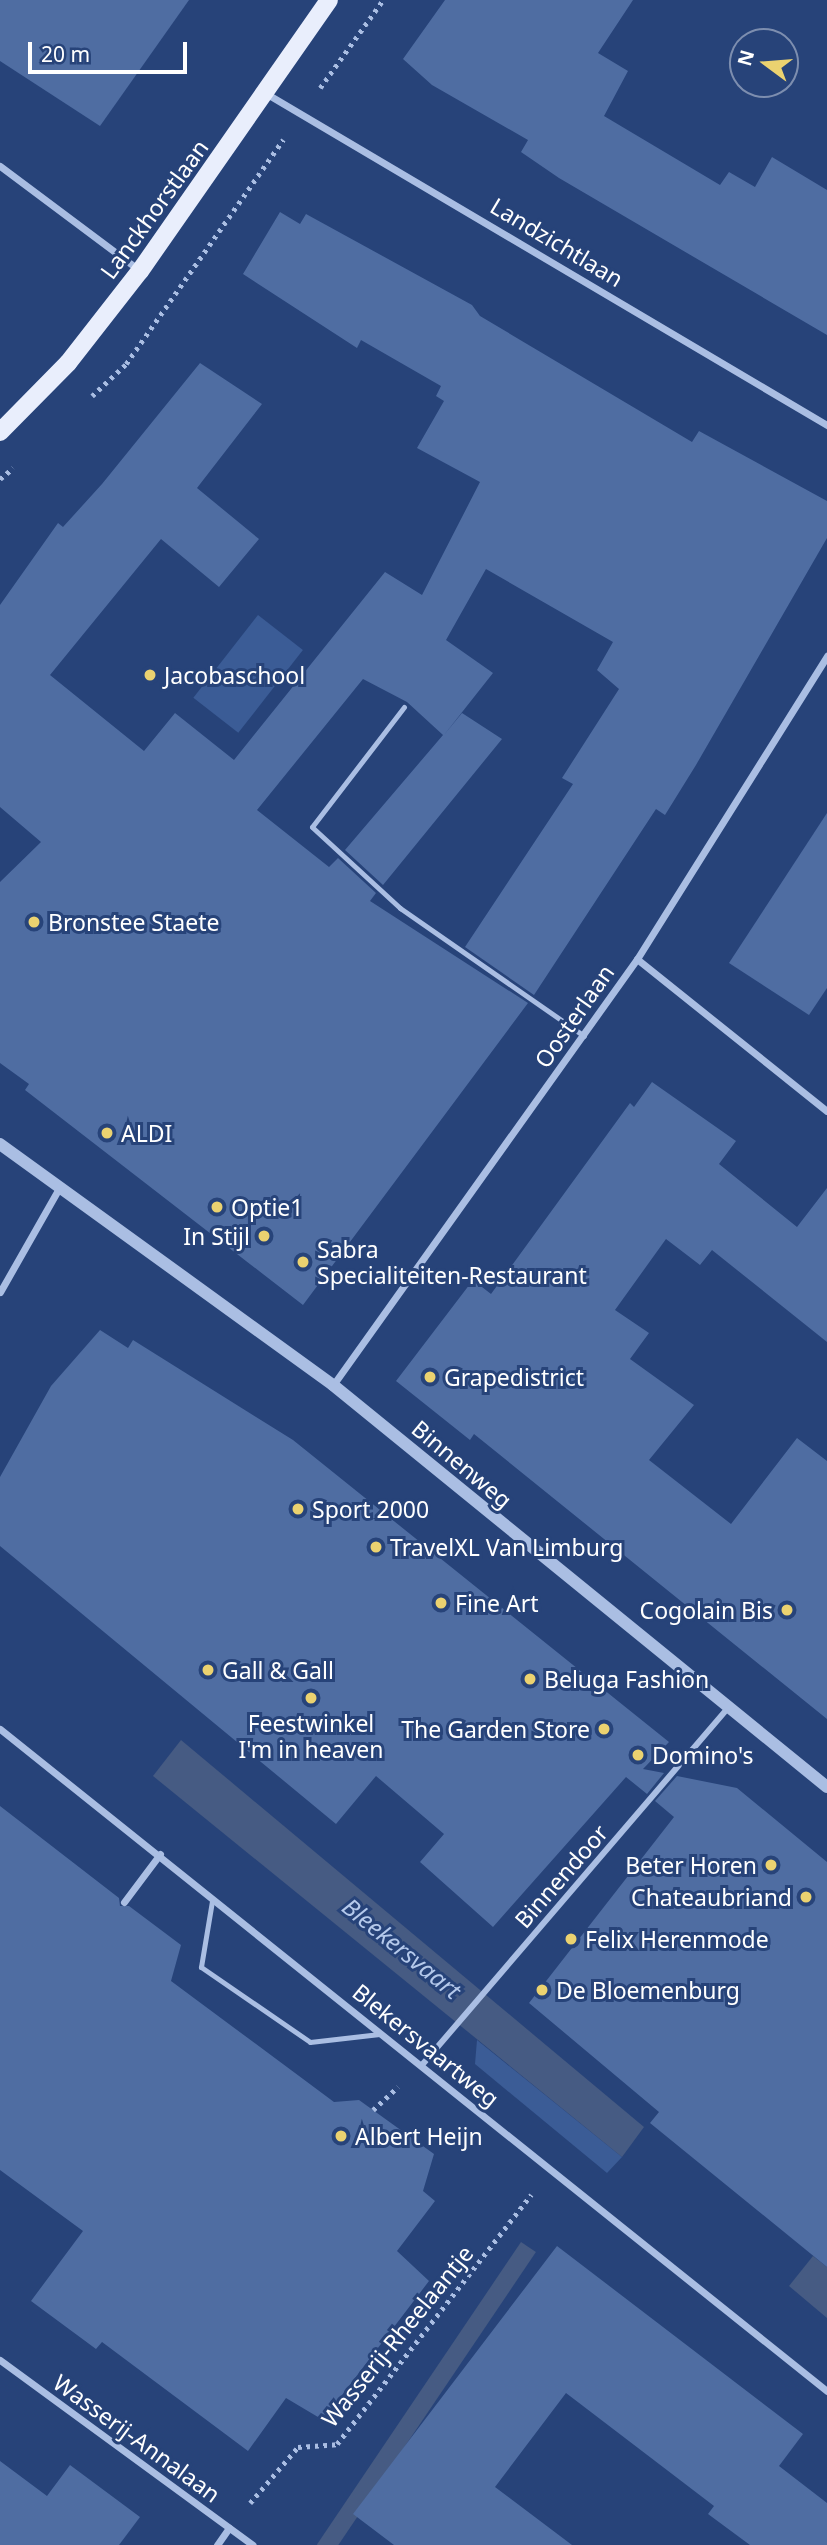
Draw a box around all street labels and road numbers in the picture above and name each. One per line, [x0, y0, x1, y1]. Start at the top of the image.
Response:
street label: Lanckhorstlaan [94, 134, 214, 284]
street label: Landzichtlaan [486, 192, 628, 292]
street label: Oosterlaan [528, 959, 620, 1073]
street label: Binnenweg [407, 1414, 517, 1514]
street label: Binnendoor [509, 1819, 613, 1933]
street label: Blekersvaartweg [347, 1978, 505, 2112]
street label: Wasserij-Rheelaantje [315, 2240, 479, 2432]
street label: Wasserij-Annalaan [48, 2368, 226, 2508]

